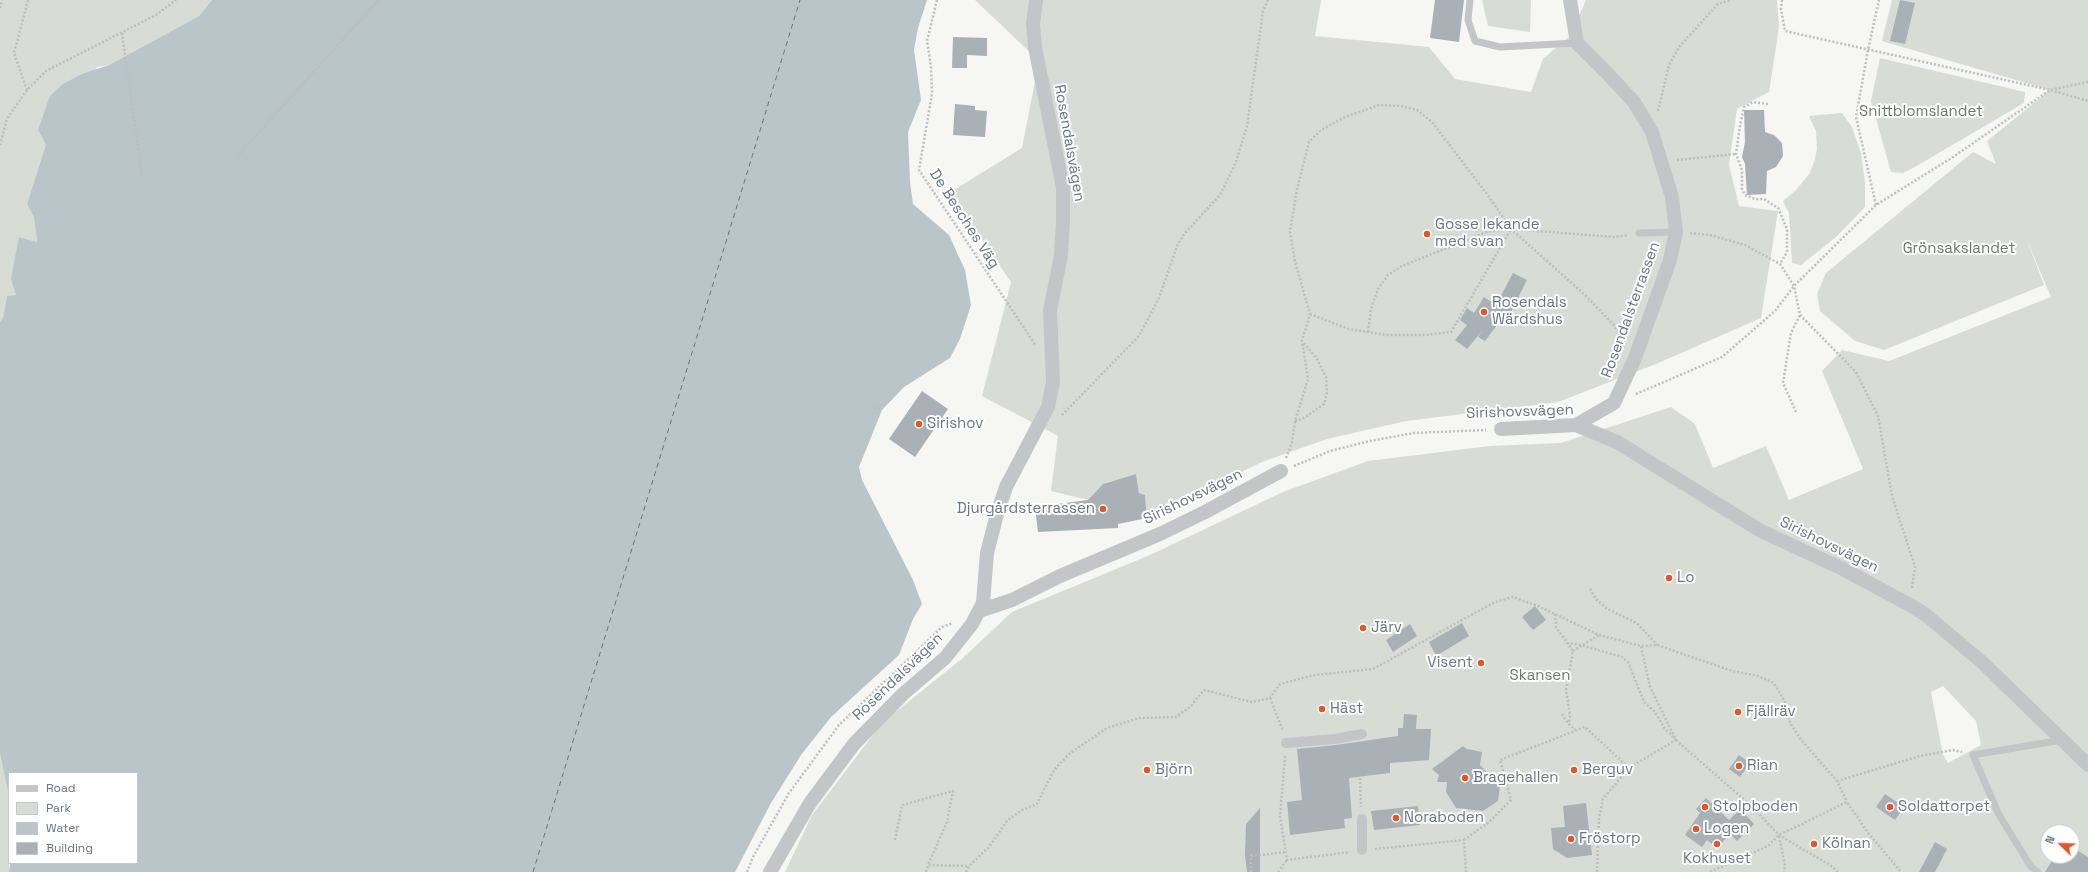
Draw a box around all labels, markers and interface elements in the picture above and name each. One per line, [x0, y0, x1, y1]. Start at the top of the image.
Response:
street label: Rosendalsvägen [1050, 83, 1088, 203]
park label: Snittblomslandet [1859, 103, 1983, 121]
street label: De Besches Väg [925, 166, 1003, 272]
place label: Gosse lekande med svan [1435, 216, 1540, 251]
marker: Gosse lekande med svan [1422, 229, 1432, 239]
street label: Rosendalsterrassen [1598, 240, 1664, 380]
park label: Grönsakslandet [1903, 240, 2015, 258]
place label: Rosendals Wärdshus [1492, 294, 1567, 329]
marker: Rosendals Wärdshus [1479, 307, 1489, 317]
street label: Sirishovsvägen [1466, 401, 1574, 423]
place label: Sirishov [927, 415, 983, 433]
marker: Sirishov [914, 419, 924, 429]
street label: Sirishovsvägen [1141, 465, 1245, 529]
place label: Djurgårdsterrassen [957, 500, 1095, 518]
marker: Djurgårdsterrassen [1098, 504, 1108, 514]
street label: Sirishovsvägen [1777, 513, 1881, 577]
place label: Lo [1677, 569, 1694, 587]
marker: Lo [1664, 573, 1674, 583]
place label: Järv [1371, 619, 1402, 637]
marker: Järv [1358, 623, 1368, 633]
street label: Rosendalsvägen [849, 629, 947, 725]
place label: Visent [1427, 654, 1473, 672]
marker: Visent [1476, 658, 1486, 668]
park label: Skansen [1510, 667, 1570, 685]
place label: Häst [1330, 700, 1363, 718]
place label: Fjällräv [1746, 703, 1795, 721]
marker: Häst [1317, 704, 1327, 714]
marker: Fjällräv [1733, 707, 1743, 717]
place label: Rian [1747, 757, 1778, 775]
place label: Björn [1155, 761, 1193, 779]
place label: Berguv [1582, 761, 1633, 779]
marker: Rian [1734, 761, 1744, 771]
marker: Björn [1142, 765, 1152, 775]
marker: Berguv [1569, 765, 1579, 775]
place label: Bragehallen [1473, 769, 1558, 787]
legend [8, 772, 138, 864]
marker: Bragehallen [1460, 773, 1470, 783]
text: Road [46, 780, 75, 796]
place label: Stolpboden [1713, 798, 1798, 816]
place label: Soldattorpet [1898, 798, 1990, 816]
text: Park [46, 800, 71, 816]
marker: Stolpboden [1700, 802, 1710, 812]
marker: Soldattorpet [1885, 802, 1895, 812]
place label: Noraboden [1404, 809, 1484, 827]
marker: Noraboden [1391, 813, 1401, 823]
text: Water [46, 820, 80, 836]
place label: Logen [1704, 820, 1749, 838]
marker: Logen [1691, 824, 1701, 834]
north arrow [2040, 824, 2080, 864]
place label: Fröstorp [1579, 830, 1641, 848]
marker: Fröstorp [1566, 834, 1576, 844]
text: N [2042, 834, 2058, 846]
place label: Kölnan [1822, 835, 1871, 853]
marker: Kokhuset [1712, 839, 1722, 849]
marker: Kölnan [1809, 839, 1819, 849]
text: Building [46, 840, 93, 856]
place label: Kokhuset [1683, 850, 1751, 868]

